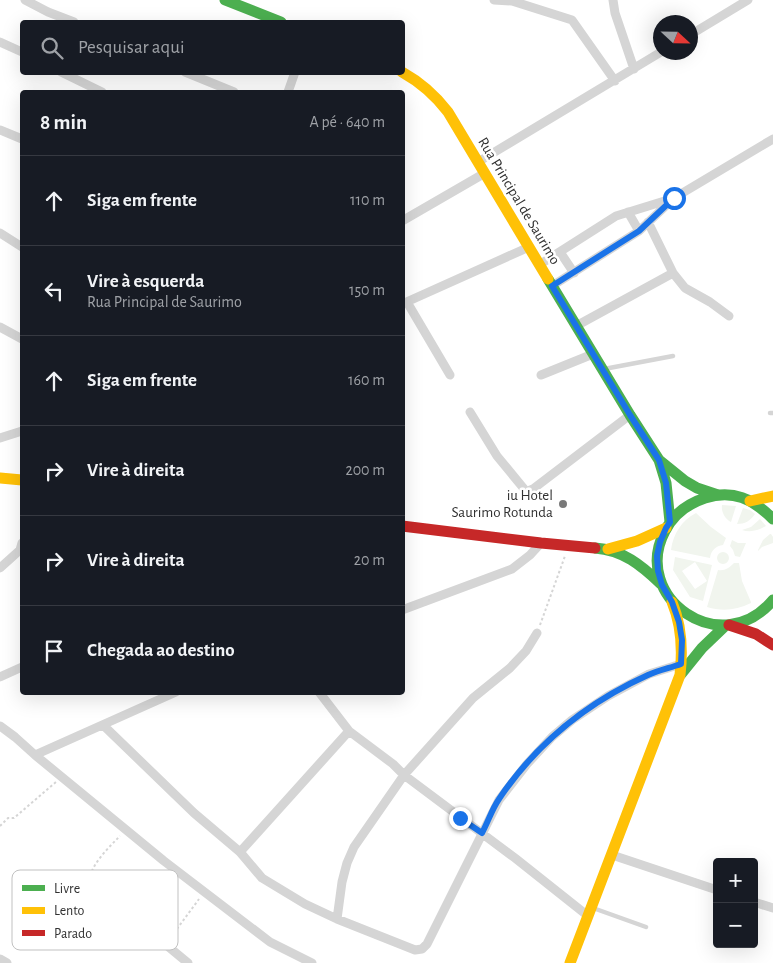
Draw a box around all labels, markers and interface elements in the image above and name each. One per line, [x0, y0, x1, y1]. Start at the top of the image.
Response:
north arrow [653, 15, 698, 60]
search box [20, 20, 405, 75]
icon: search [38, 34, 66, 62]
text: Pesquisar aqui [78, 38, 184, 57]
text: 8 min [40, 112, 87, 133]
text: A pé · 640 m [310, 114, 385, 130]
street label: Rua Principal de Saurimo [475, 135, 563, 267]
icon: ahead [40, 187, 68, 215]
route start [663, 187, 686, 210]
text: Siga em frente [87, 191, 197, 210]
text: 110 m [350, 192, 385, 208]
text: Vire à esquerda [87, 272, 204, 291]
icon: left [40, 277, 68, 305]
text: 150 m [349, 282, 385, 298]
text: Rua Principal de Saurimo [87, 294, 242, 310]
icon: ahead [40, 367, 68, 395]
text: Siga em frente [87, 371, 197, 390]
text: 160 m [348, 372, 385, 388]
icon: right [40, 457, 68, 485]
text: Vire à direita [87, 461, 185, 480]
text: 200 m [345, 462, 385, 478]
place label: iu Hotel Saurimo Rotunda [452, 488, 553, 520]
marker: iu Hotel Saurimo Rotunda [557, 498, 569, 510]
icon: right [40, 547, 68, 575]
text: Vire à direita [87, 551, 185, 570]
text: 20 m [354, 552, 385, 568]
icon: arrive [40, 637, 68, 665]
text: Chegada ao destino [87, 641, 235, 660]
route end [449, 807, 472, 830]
map controls [713, 858, 758, 948]
button: + [713, 858, 758, 903]
legend [12, 870, 178, 950]
text: Livre [54, 882, 80, 896]
button: − [713, 903, 758, 948]
text: Lento [54, 904, 85, 918]
text: Parado [54, 927, 92, 941]

